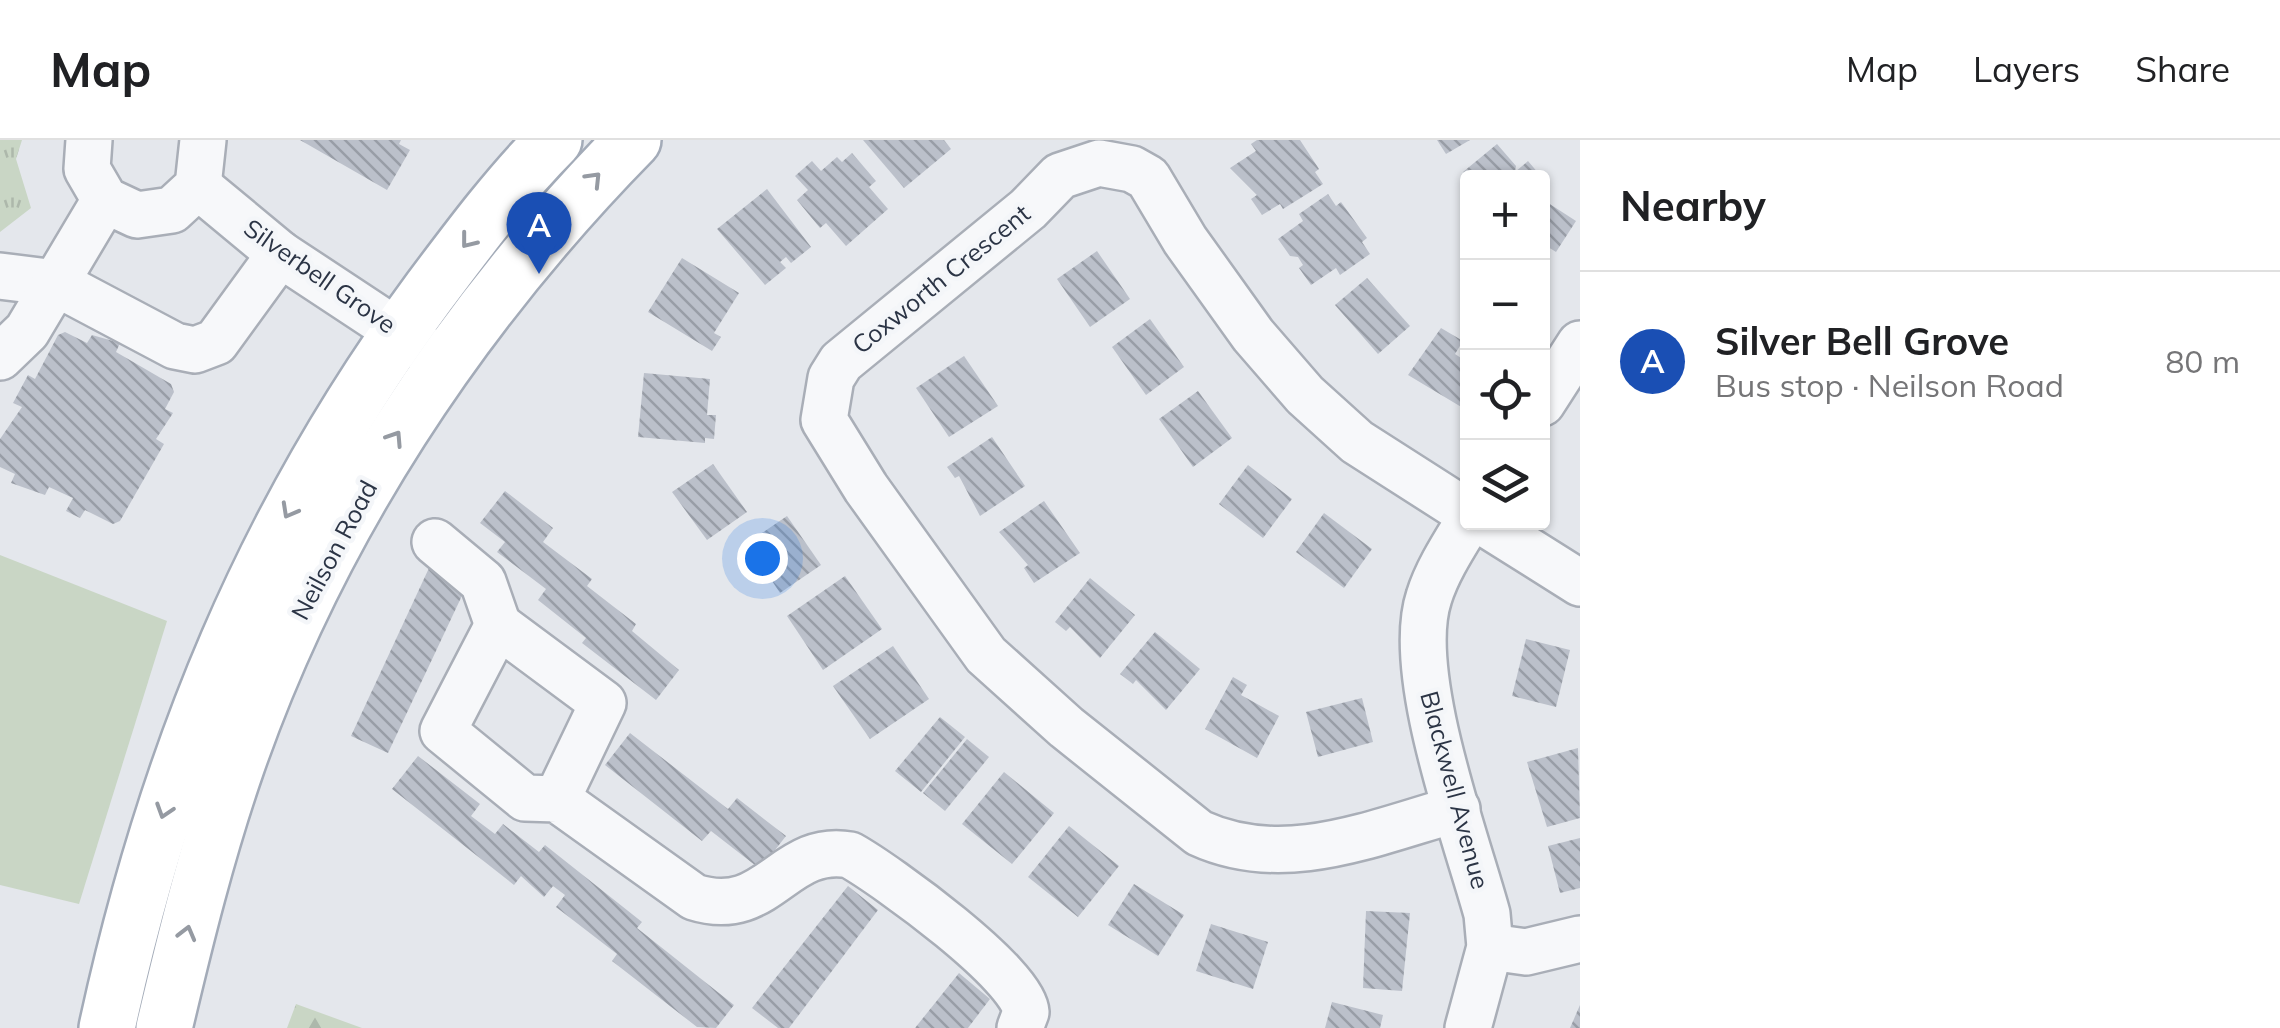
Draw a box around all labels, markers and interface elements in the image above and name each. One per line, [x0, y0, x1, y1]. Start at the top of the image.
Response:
text: Map [50, 39, 151, 99]
text: Map [1846, 47, 1918, 91]
text: Layers [1973, 47, 2080, 91]
text: Share [2135, 47, 2230, 91]
map controls [1460, 170, 1550, 530]
button: + [1460, 170, 1550, 260]
one-way arrow [582, 173, 600, 191]
text: Nearby [1620, 179, 1766, 232]
pin: A [506, 192, 572, 274]
street label: Coxworth Crescent [845, 197, 1036, 360]
street label: Silverbell Grove [238, 212, 402, 339]
one-way arrow [462, 230, 480, 248]
button: − [1460, 260, 1550, 350]
text: Silver Bell Grove [1715, 317, 2009, 365]
text: A [1640, 341, 1665, 381]
text: 80 m [2165, 341, 2240, 381]
button: locate [1460, 350, 1550, 440]
text: Bus stop · Neilson Road [1715, 365, 2064, 405]
one-way arrow [383, 430, 401, 449]
button: layers [1460, 440, 1550, 530]
street label: Neilson Road [284, 475, 383, 625]
one-way arrow [281, 501, 301, 519]
your location [737, 533, 788, 584]
street label: Blackwell Avenue [1414, 688, 1497, 892]
one-way arrow [155, 801, 176, 818]
one-way arrow [175, 925, 196, 942]

